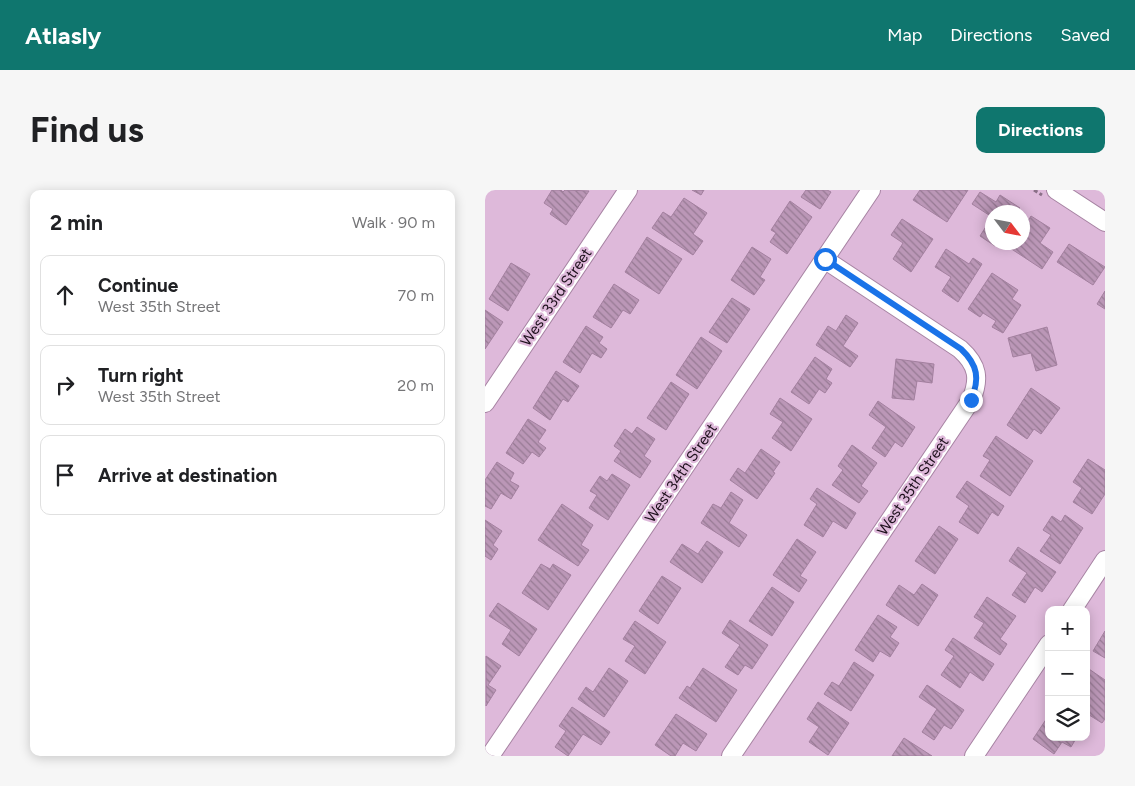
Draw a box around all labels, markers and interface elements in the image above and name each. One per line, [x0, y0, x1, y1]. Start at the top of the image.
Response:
text: Atlasly [25, 21, 101, 50]
text: Map [887, 24, 922, 46]
text: Directions [950, 24, 1032, 46]
text: Saved [1060, 24, 1110, 46]
button: Directions [976, 107, 1105, 153]
text: Find us [30, 109, 144, 151]
north arrow [985, 205, 1030, 250]
text: 2 min [50, 210, 103, 235]
text: Walk · 90 m [352, 213, 435, 232]
street label: West 33rd Street [517, 244, 596, 349]
route start [814, 248, 837, 271]
text: Continue [98, 274, 178, 297]
icon: ahead [51, 281, 79, 309]
text: 70 m [398, 286, 434, 305]
text: West 35th Street [98, 297, 221, 316]
text: Turn right [98, 364, 184, 387]
icon: right [51, 371, 79, 399]
text: 20 m [397, 376, 434, 395]
text: West 35th Street [98, 387, 221, 406]
route end [960, 389, 983, 412]
street label: West 34th Street [641, 420, 721, 526]
street label: West 35th Street [873, 433, 953, 539]
icon: arrive [51, 461, 79, 489]
text: Arrive at destination [98, 464, 277, 487]
map controls [1045, 606, 1090, 741]
button: + [1045, 606, 1090, 651]
button: − [1045, 651, 1090, 696]
button: layers [1045, 696, 1090, 741]

